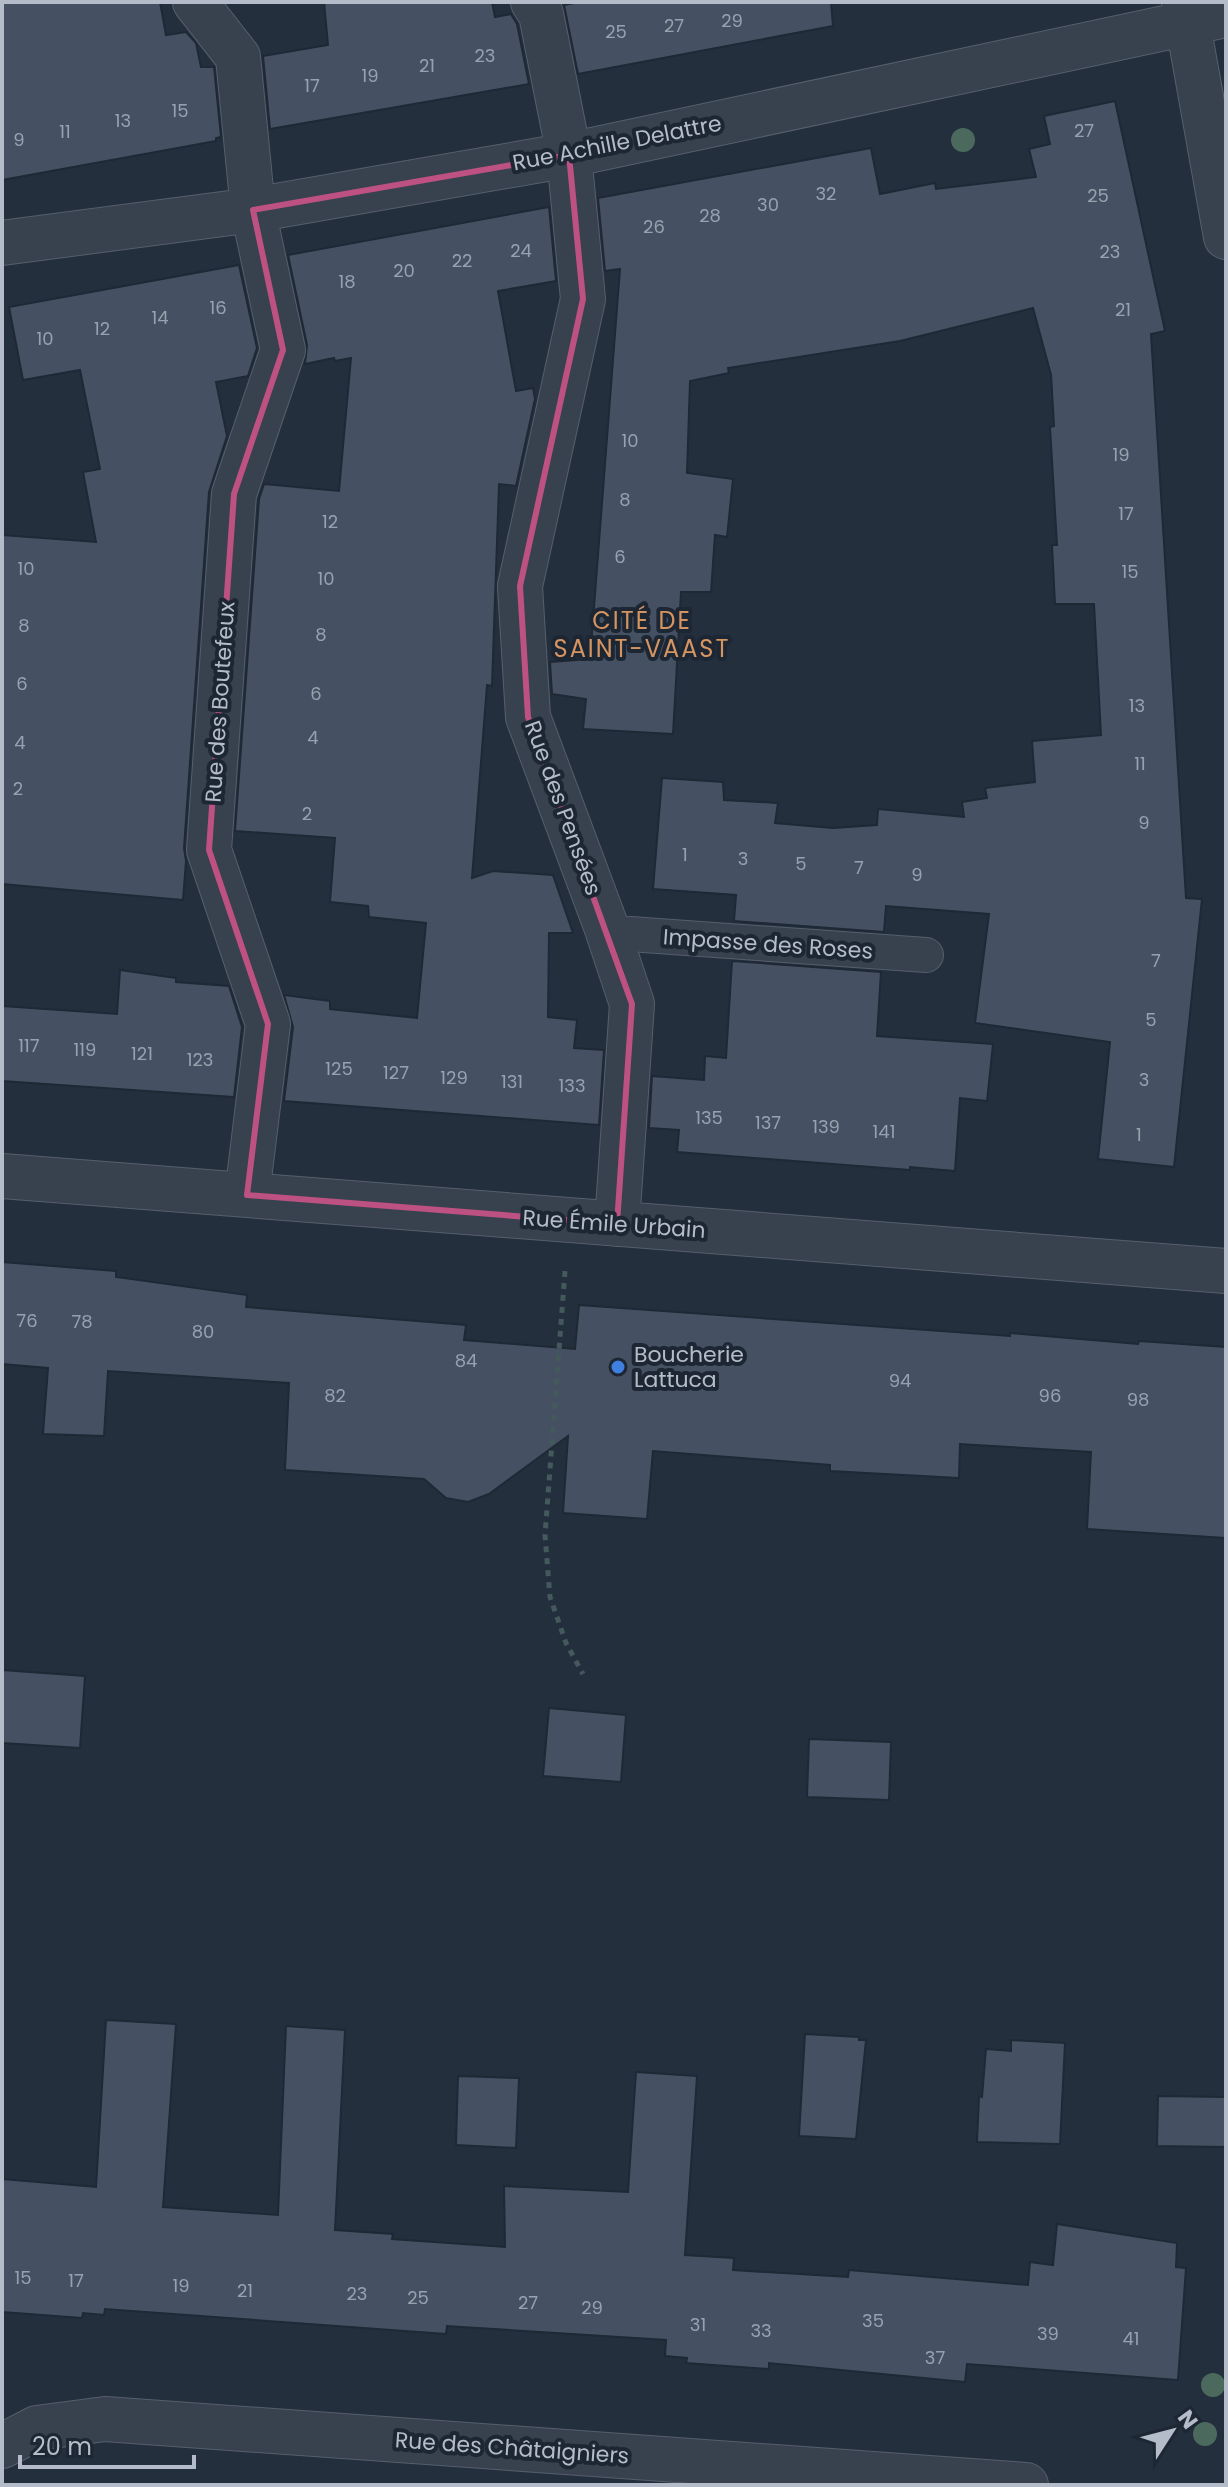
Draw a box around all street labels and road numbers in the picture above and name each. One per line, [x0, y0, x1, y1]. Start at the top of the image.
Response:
street label: Rue Achille Delattre [510, 108, 724, 178]
street label: Rue des Boutefeux [198, 600, 243, 804]
street label: Rue des Pensées [517, 716, 609, 900]
street label: Impasse des Roses [662, 921, 874, 967]
street label: Rue Émile Urbain [521, 1202, 707, 1246]
street label: Rue des Châtaigniers [394, 2424, 630, 2472]

